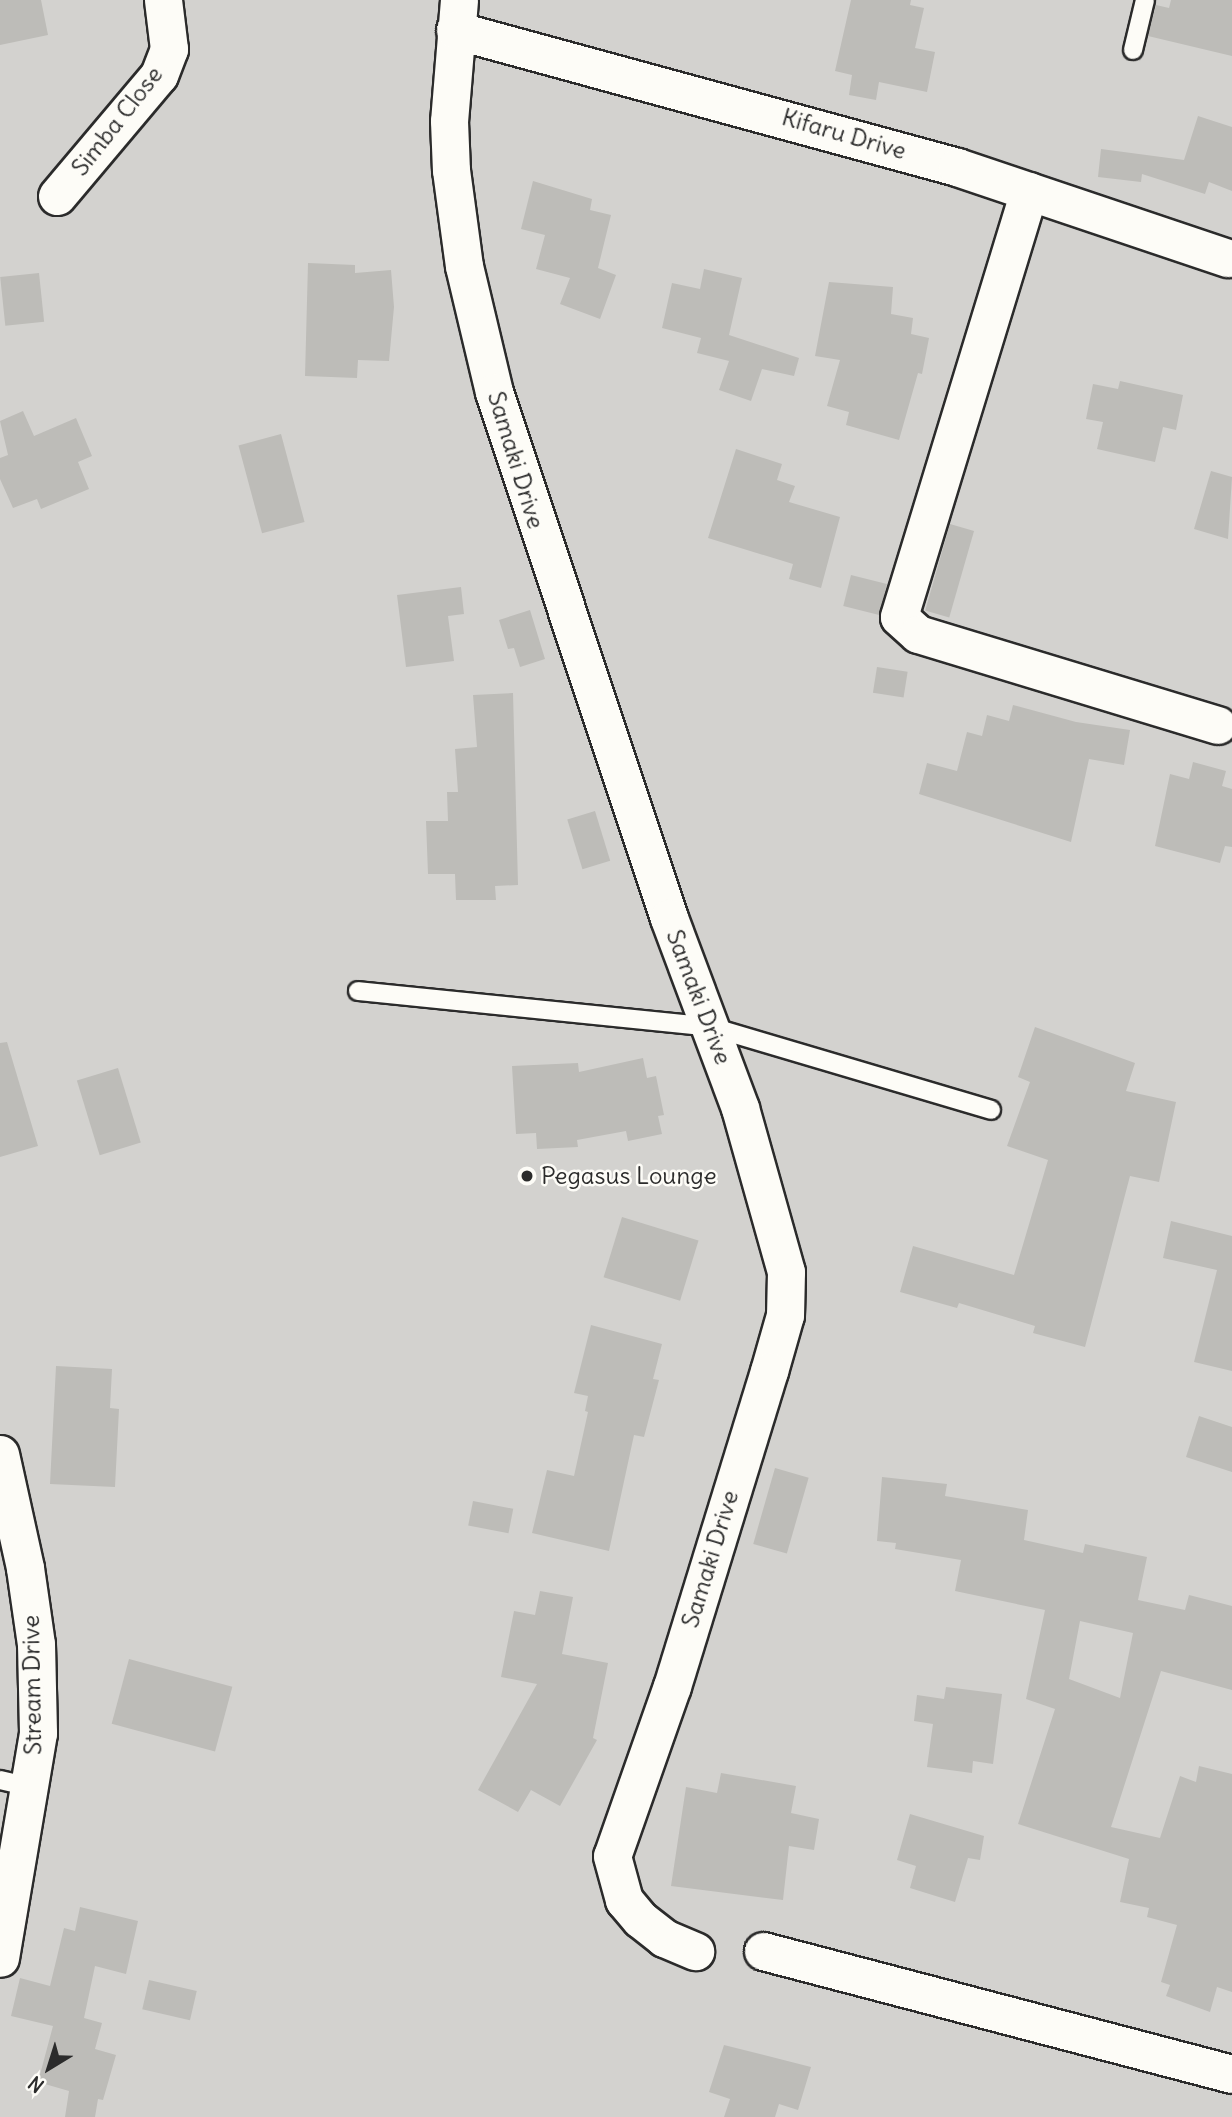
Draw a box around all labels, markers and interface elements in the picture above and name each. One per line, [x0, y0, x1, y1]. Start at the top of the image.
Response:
street label: Simba Close [65, 61, 169, 181]
street label: Kifaru Drive [779, 103, 909, 165]
street label: Samaki Drive [481, 388, 551, 532]
street label: Samaki Drive [660, 926, 738, 1068]
place label: Pegasus Lounge [541, 1162, 717, 1190]
marker: Pegasus Lounge [519, 1168, 535, 1184]
street label: Samaki Drive [675, 1487, 745, 1631]
street label: Stream Drive [16, 1615, 48, 1755]
north arrow [14, 2033, 84, 2103]
text: N [24, 2071, 49, 2098]

